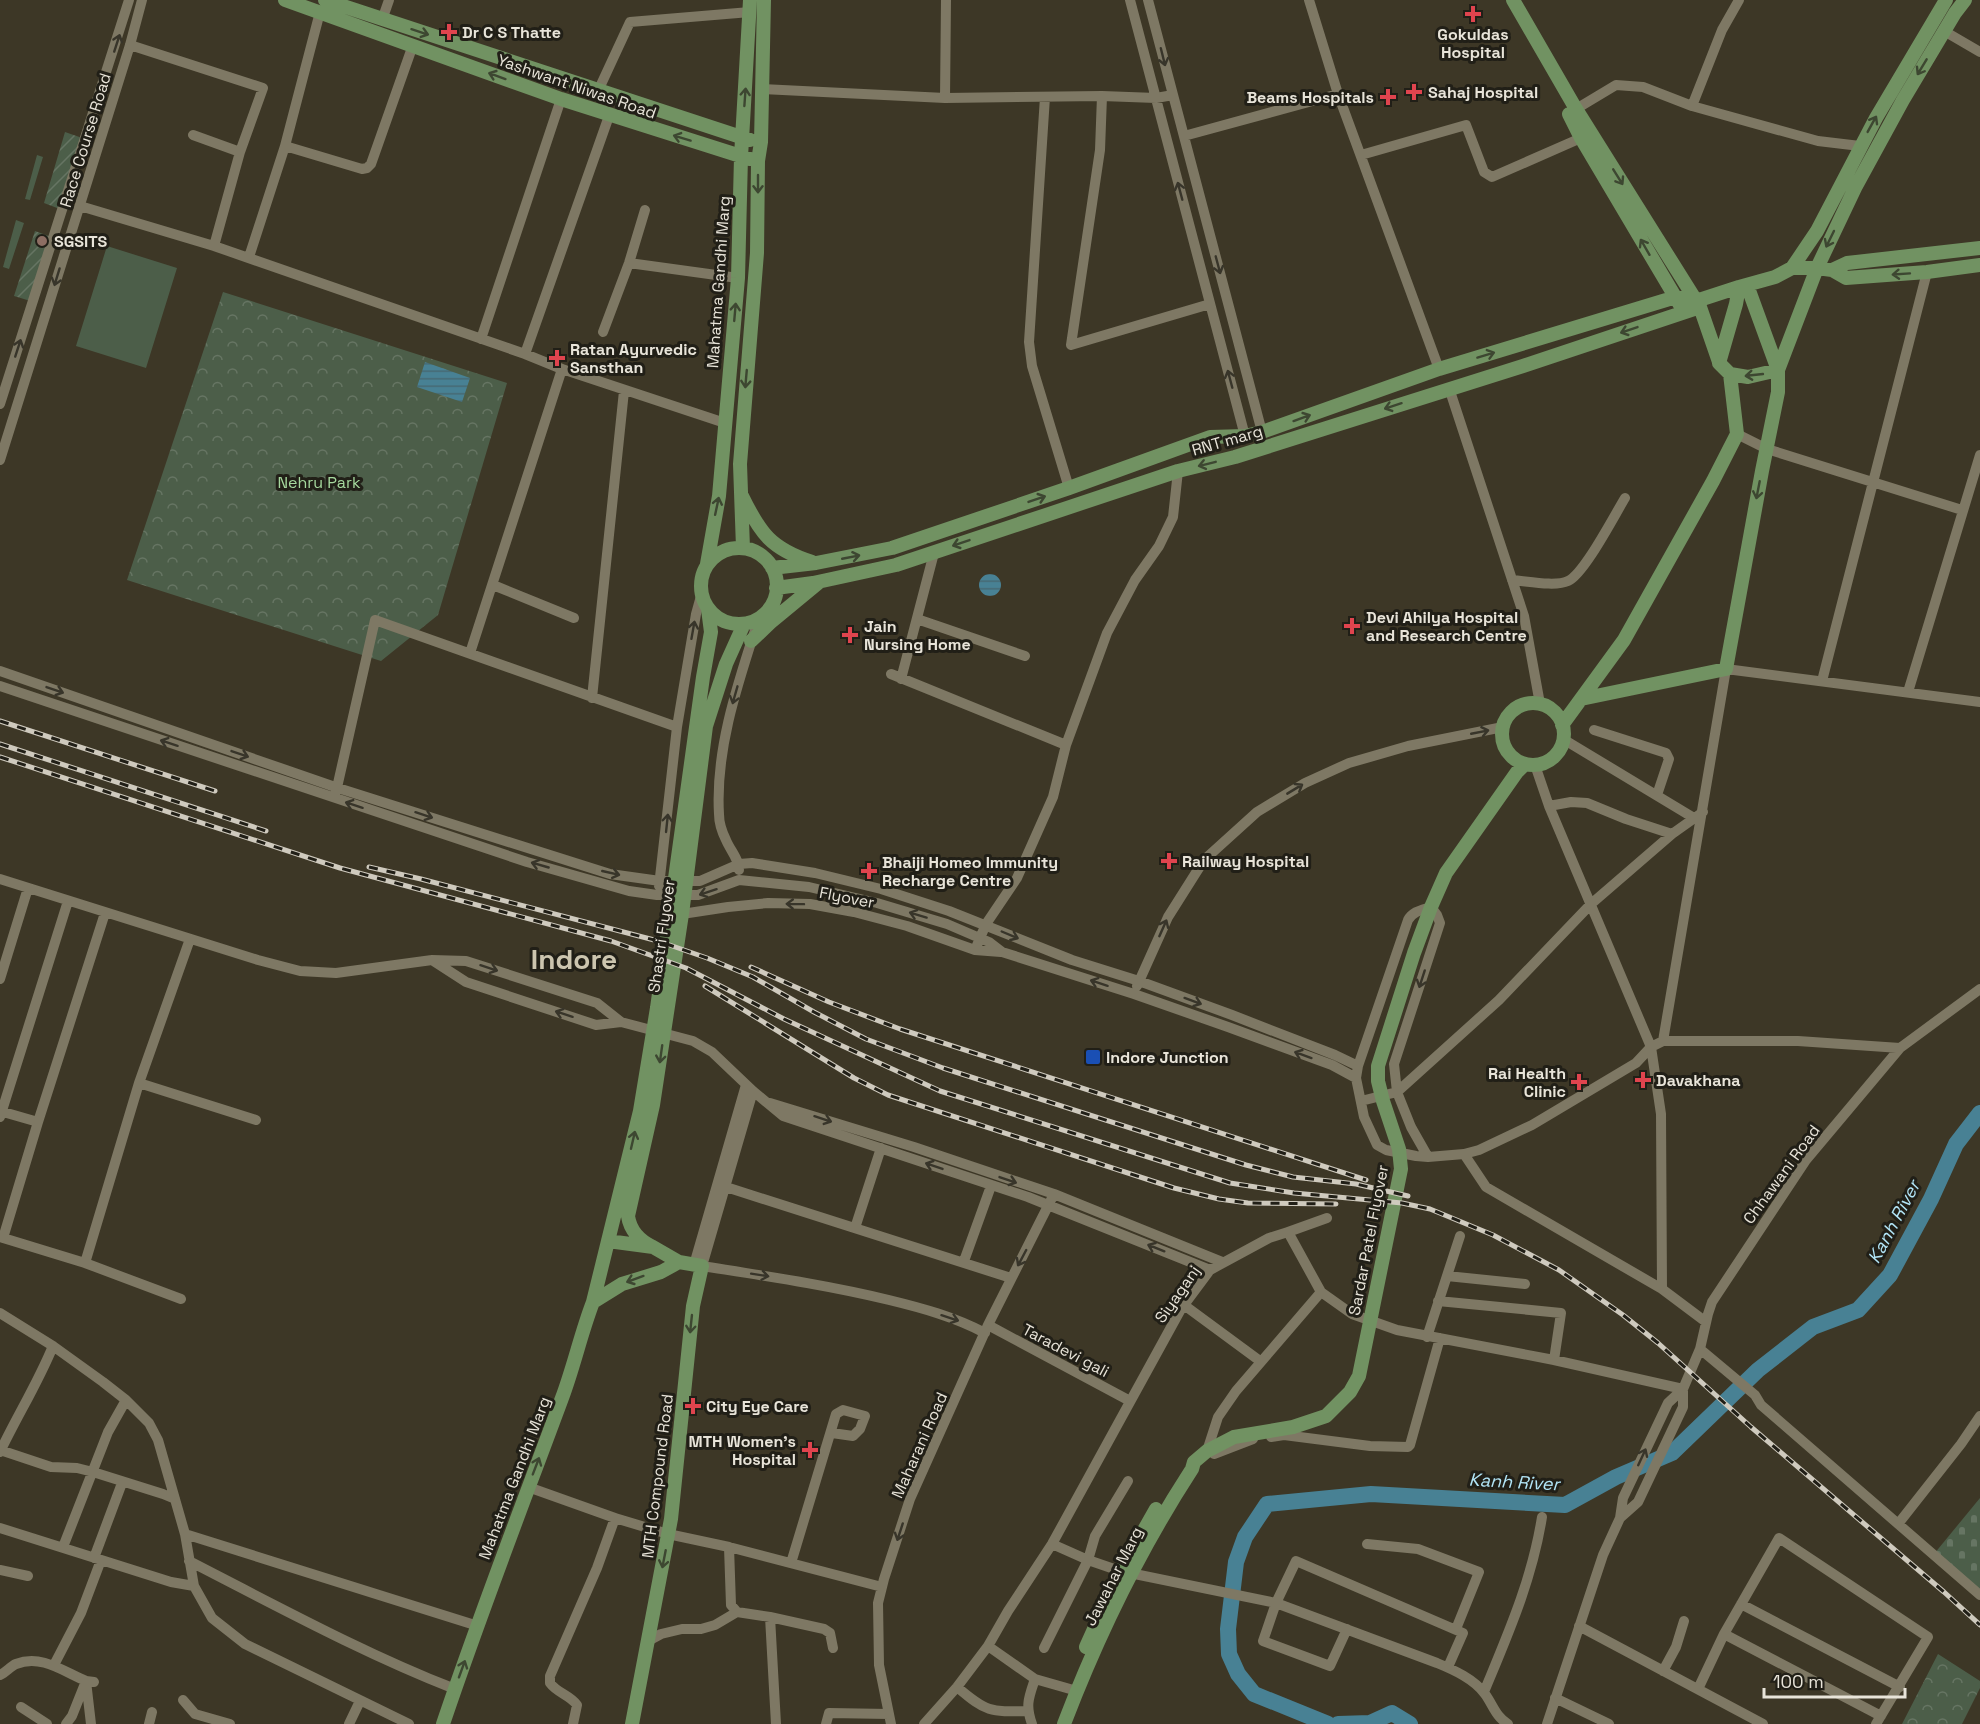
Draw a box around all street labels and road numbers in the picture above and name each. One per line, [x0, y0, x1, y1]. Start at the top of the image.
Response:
street label: Yashwant Niwas Road [495, 49, 659, 124]
street label: Race Course Road [55, 70, 116, 210]
street label: Mahatma Gandhi Marg [702, 195, 735, 369]
street label: RNT marg [1189, 420, 1265, 461]
street label: Shastri Flyover [643, 878, 680, 994]
street label: Flyover [818, 882, 876, 913]
street label: Chhawani Road [1738, 1120, 1825, 1228]
street label: Sardar Patel Flyover [1344, 1163, 1393, 1317]
street label: Siyaganj [1150, 1261, 1205, 1327]
street label: Taradevi gali [1019, 1319, 1113, 1382]
street label: Maharani Road [887, 1389, 952, 1502]
street label: MTH Compound Road [637, 1393, 678, 1559]
street label: Mahatma Gandhi Marg [474, 1394, 555, 1563]
street label: Jawahar Marg [1080, 1523, 1147, 1629]

